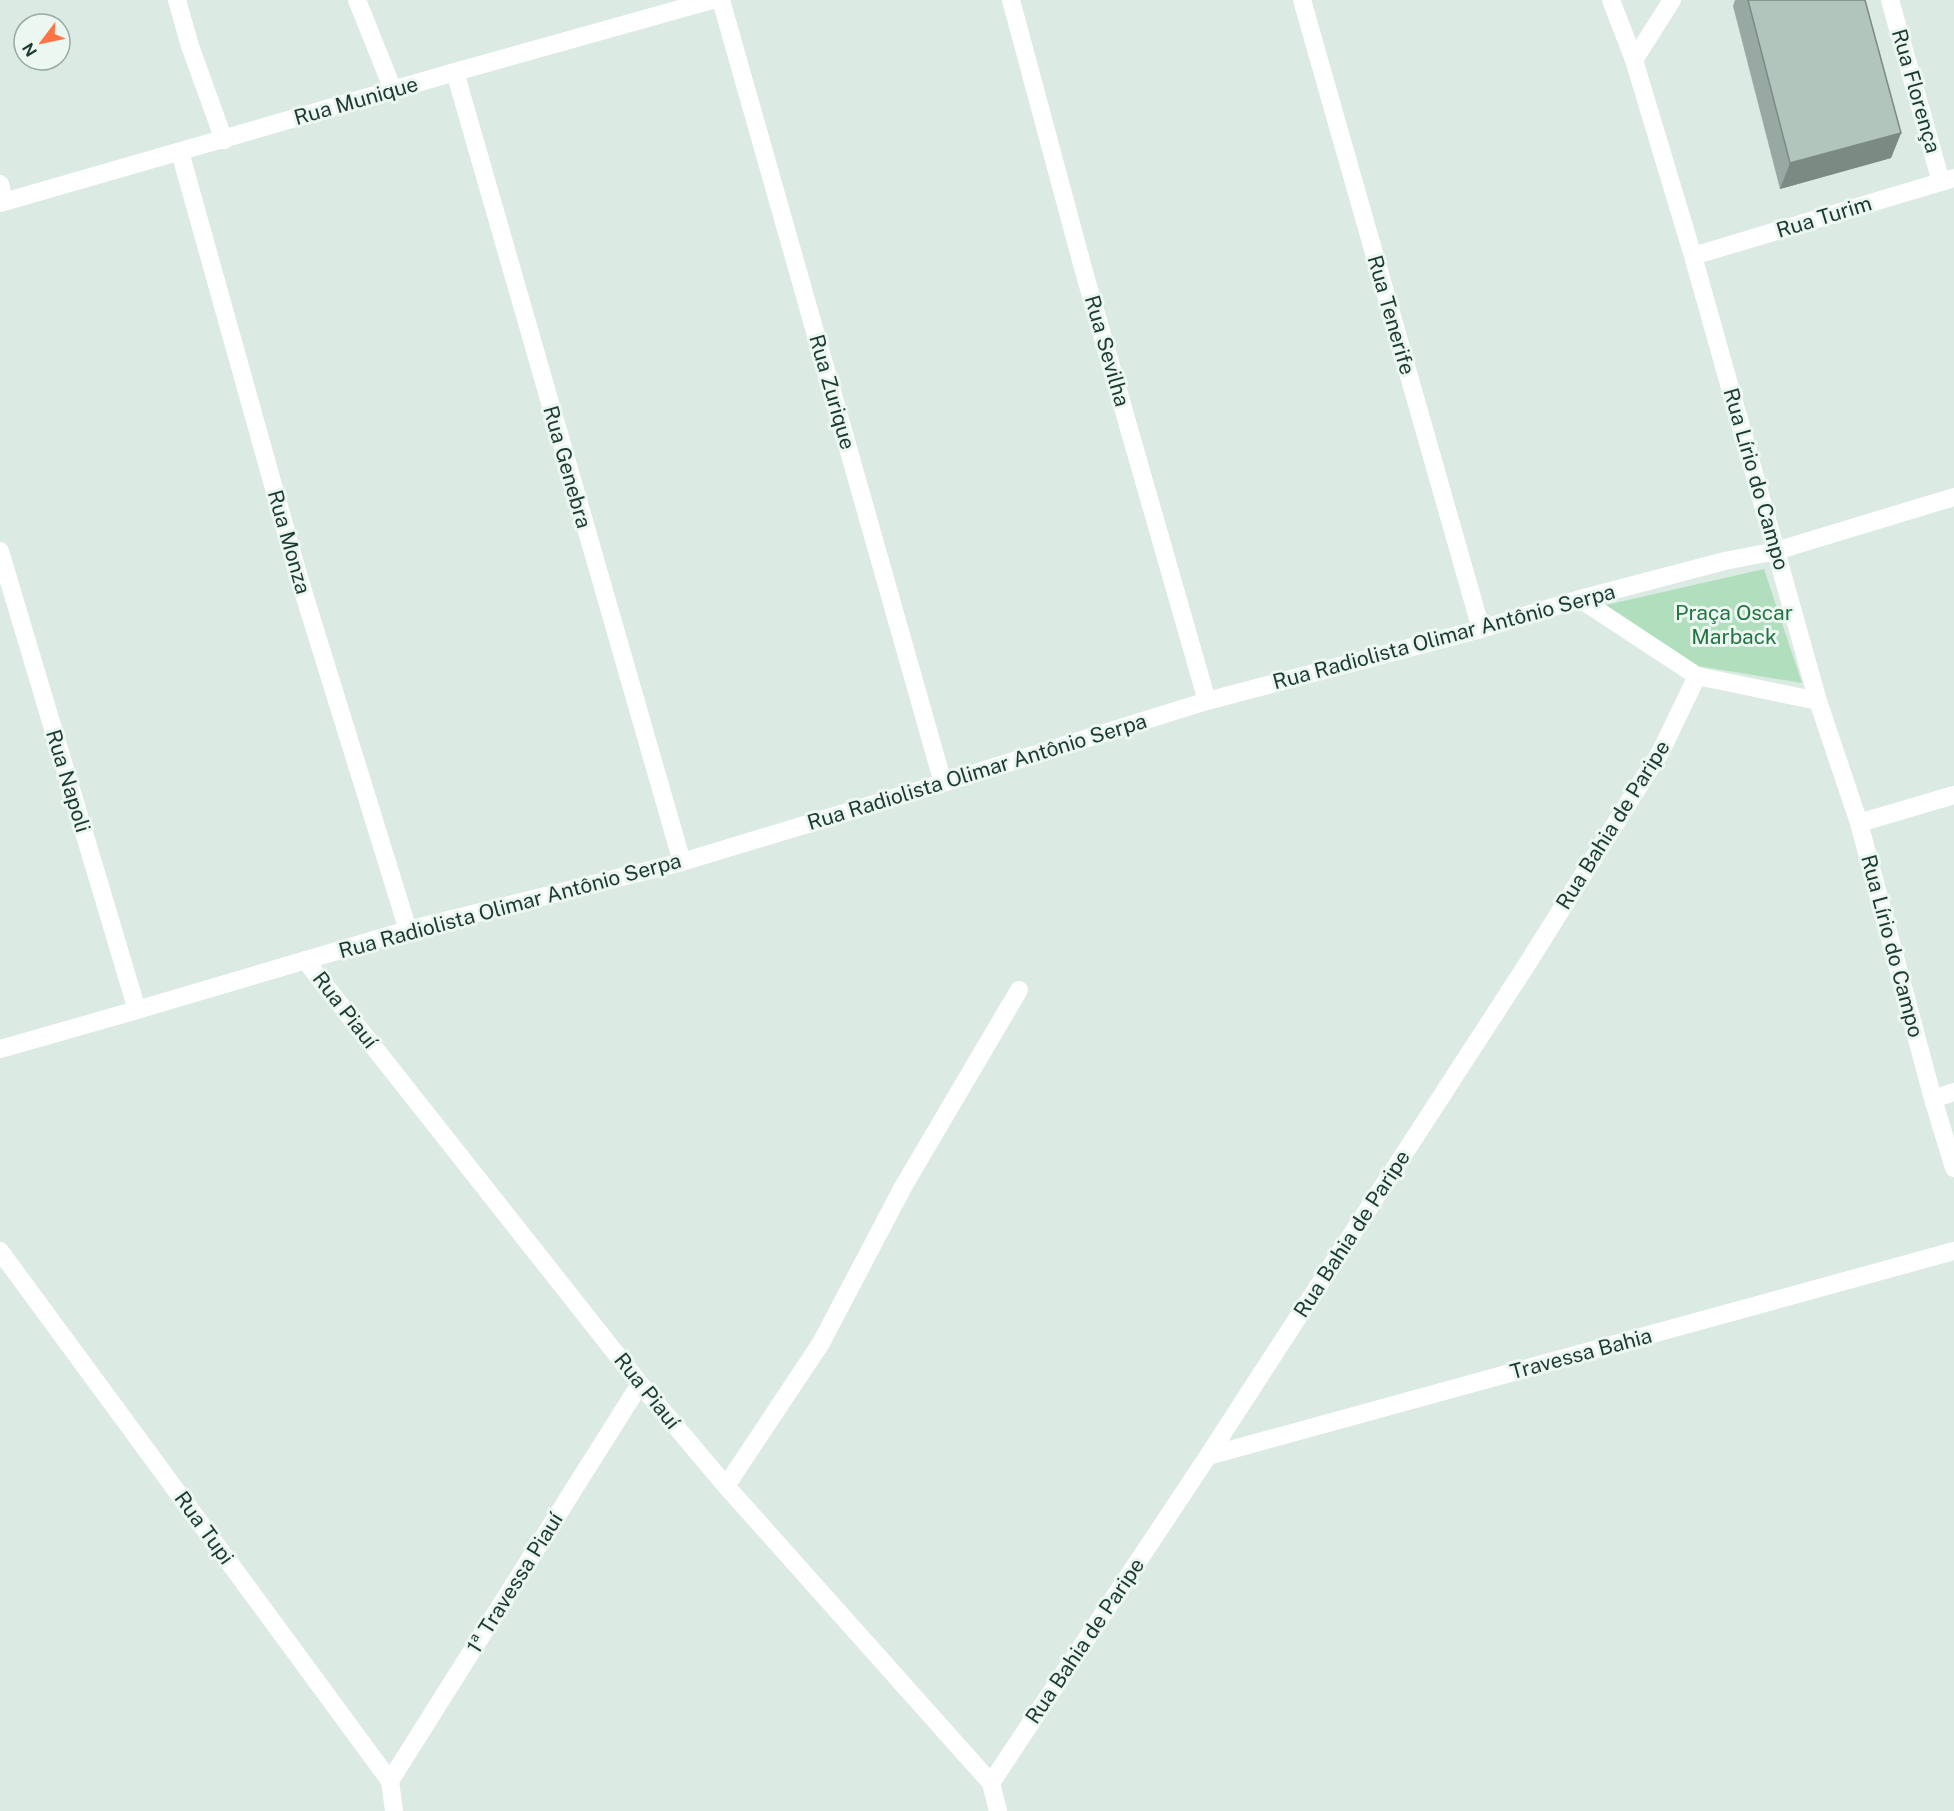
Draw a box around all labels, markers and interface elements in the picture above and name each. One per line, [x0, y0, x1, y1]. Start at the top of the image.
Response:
north arrow [12, 12, 72, 72]
street label: Rua Florença [1887, 26, 1946, 156]
text: N [18, 39, 41, 60]
street label: Rua Munique [291, 71, 421, 130]
street label: Rua Turim [1773, 190, 1874, 243]
street label: Rua Tenerife [1362, 252, 1420, 378]
street label: Rua Sevilha [1080, 292, 1135, 409]
street label: Rua Zurique [804, 331, 861, 452]
street label: Rua Lírio do Campo [1719, 385, 1794, 573]
street label: Rua Genebra [538, 403, 597, 531]
street label: Rua Monza [263, 487, 316, 597]
street label: Rua Radiolista Olimar Antônio Serpa [1270, 579, 1618, 694]
park label: Praça Oscar Marback [1675, 600, 1793, 649]
street label: Rua Radiolista Olimar Antônio Serpa [804, 708, 1150, 835]
street label: Rua Napoli [41, 726, 96, 835]
street label: Rua Bahia de Paripe [1550, 736, 1675, 914]
street label: Rua Radiolista Olimar Antônio Serpa [336, 848, 684, 963]
street label: Rua Lírio do Campo [1856, 852, 1929, 1040]
street label: Rua Piauí [308, 966, 384, 1054]
street label: Rua Bahia de Paripe [1288, 1145, 1415, 1322]
street label: Travessa Bahia [1507, 1323, 1654, 1384]
street label: Rua Piauí [609, 1348, 686, 1434]
street label: Rua Tupi [170, 1486, 239, 1569]
street label: 1ª Travessa Piauí [461, 1507, 568, 1658]
street label: Rua Bahia de Paripe [1020, 1553, 1149, 1728]

